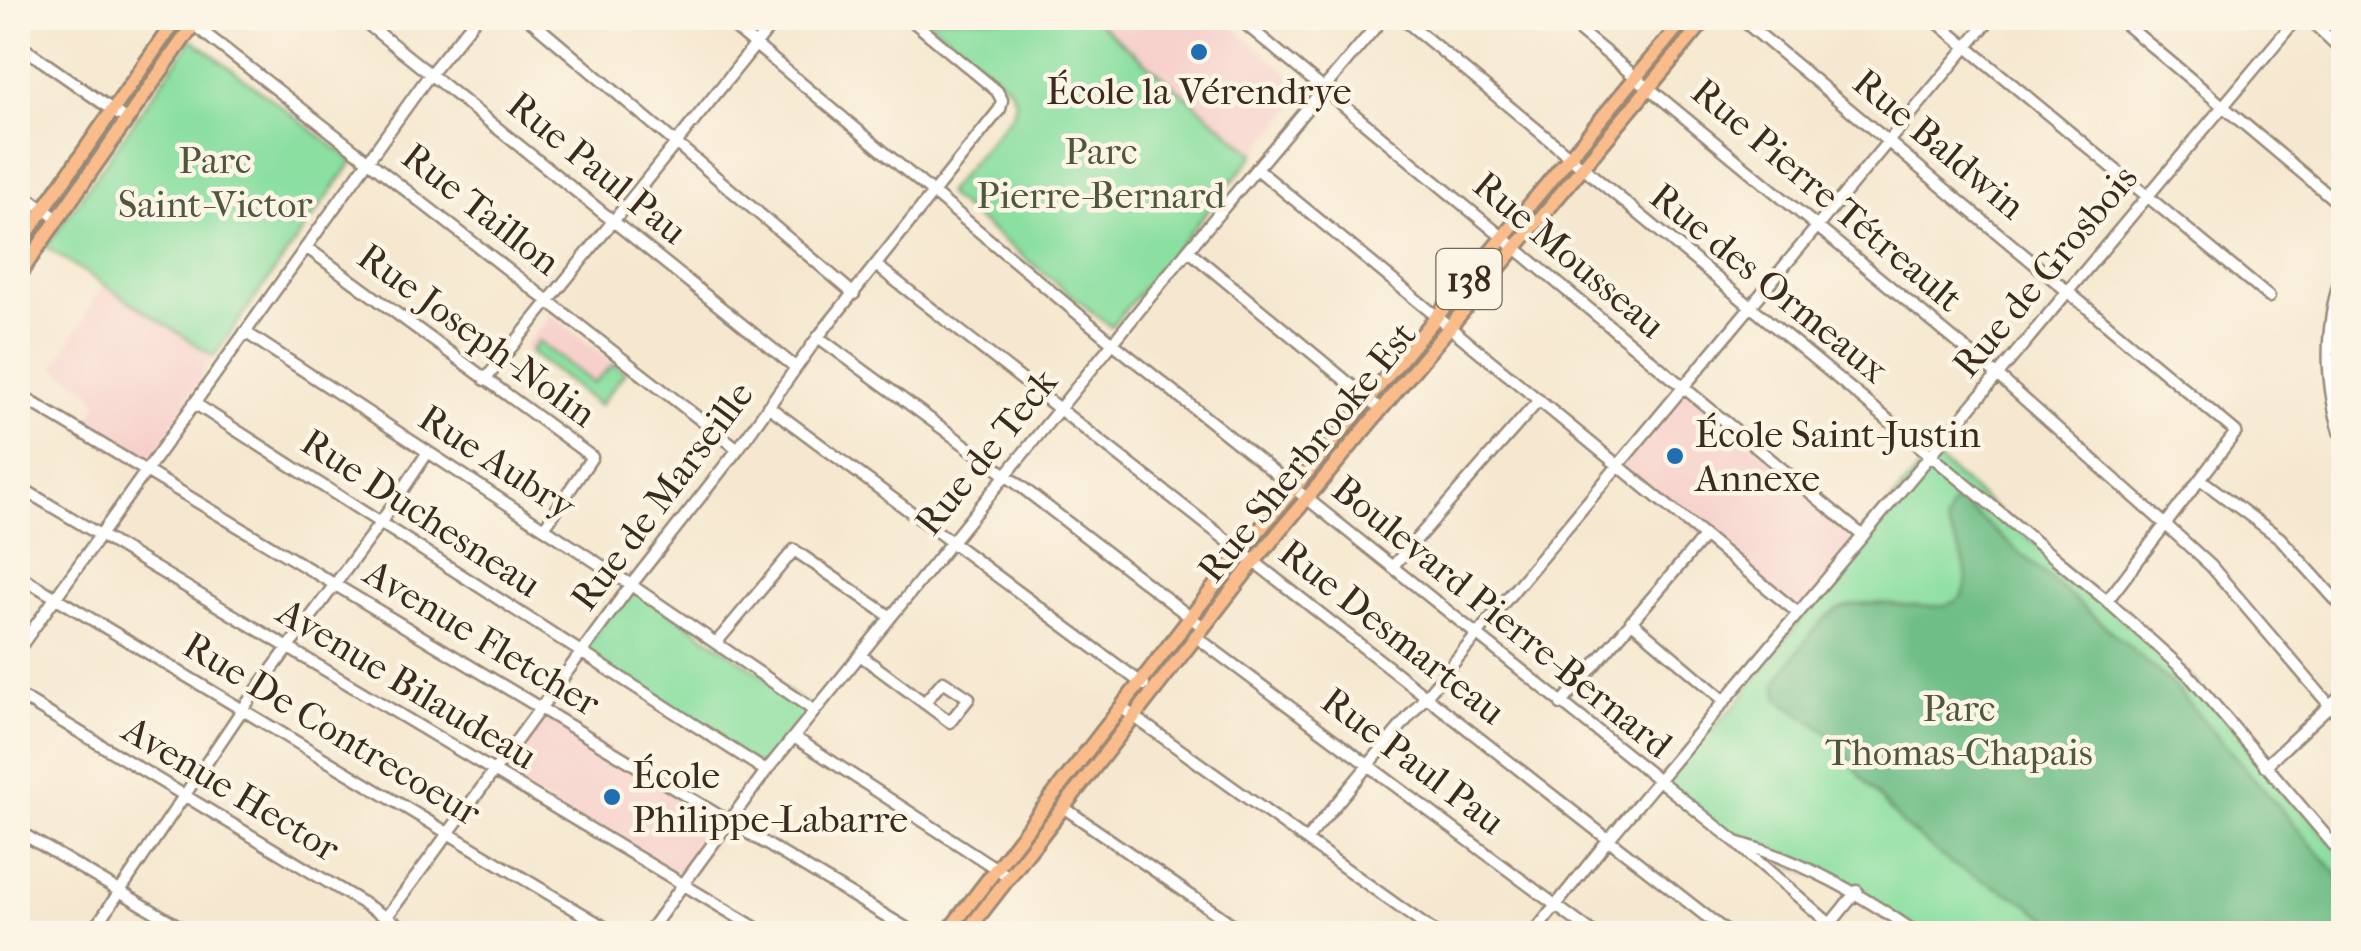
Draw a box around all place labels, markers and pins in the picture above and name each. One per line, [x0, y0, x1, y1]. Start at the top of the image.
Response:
marker: École la Vérendrye [1188, 41, 1210, 63]
place label: École la Vérendrye [1046, 69, 1352, 114]
place label: École Saint-Justin Annexe [1693, 412, 1981, 501]
marker: École Saint-Justin Annexe [1664, 445, 1686, 467]
place label: École Philippe-Labarre [632, 753, 908, 842]
marker: École Philippe-Labarre [601, 786, 623, 808]

